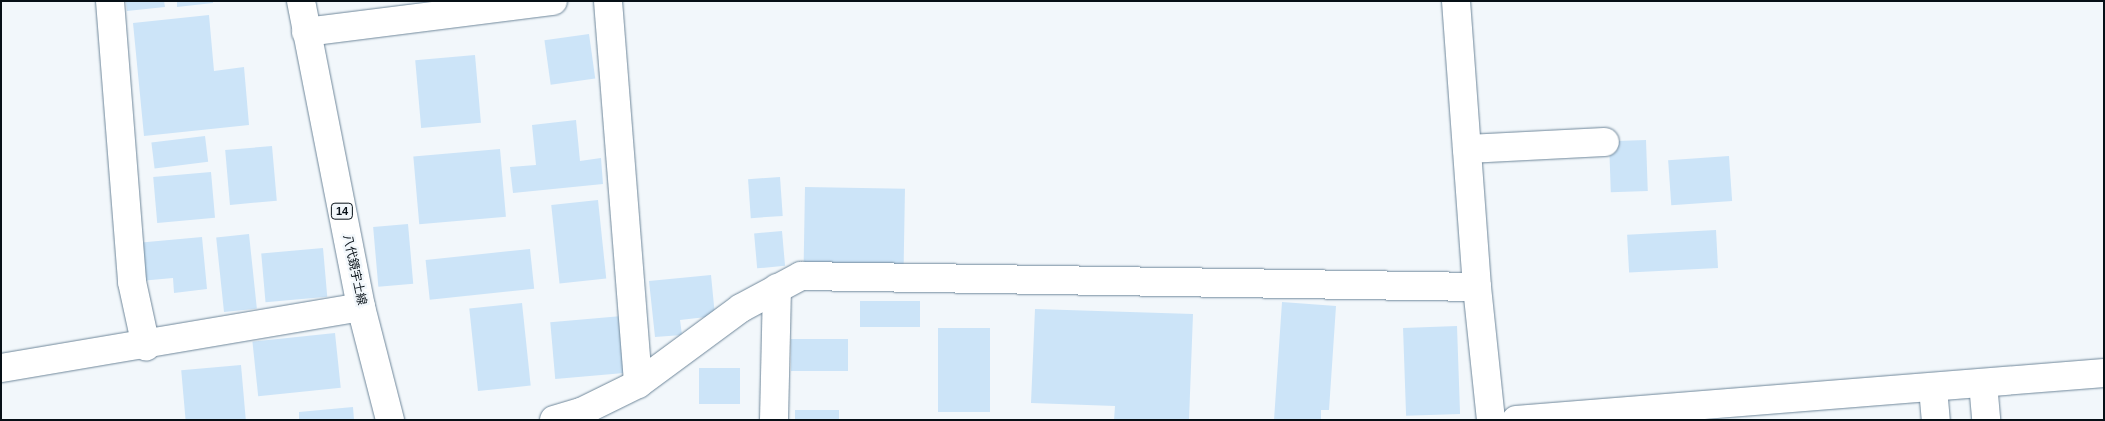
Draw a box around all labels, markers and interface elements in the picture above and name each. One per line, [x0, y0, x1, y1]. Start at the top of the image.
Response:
road number: 14 [331, 202, 353, 220]
street label: 八代鏡宇土線 [339, 233, 369, 307]

